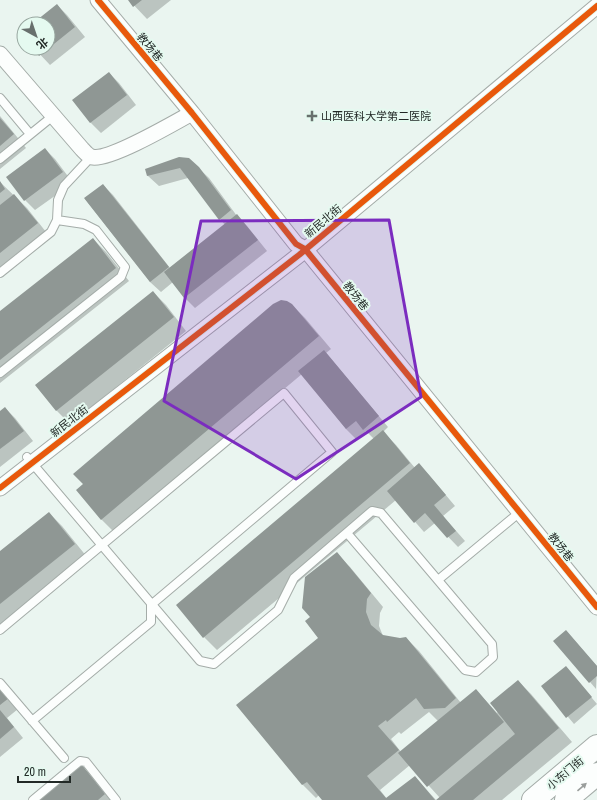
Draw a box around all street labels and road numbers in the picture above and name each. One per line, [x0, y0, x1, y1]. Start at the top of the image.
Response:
street label: 教场巷 [134, 30, 166, 64]
street label: 新民北街 [302, 201, 344, 241]
street label: 教场巷 [340, 279, 372, 313]
street label: 新民北街 [47, 402, 91, 440]
street label: 教场巷 [545, 530, 577, 564]
street label: 小东门街 [544, 753, 586, 793]

